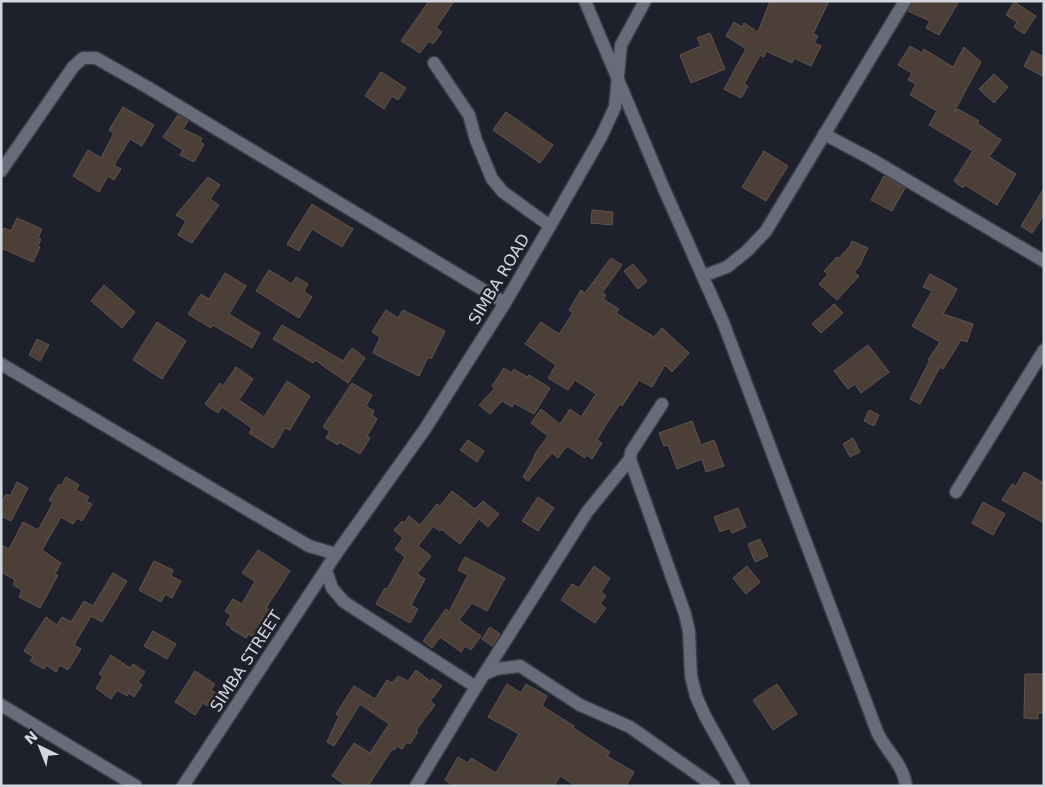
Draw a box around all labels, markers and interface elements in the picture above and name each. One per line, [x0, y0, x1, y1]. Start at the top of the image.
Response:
street label: SIMBA ROAD [464, 230, 534, 328]
street label: SIMBA STREET [206, 607, 286, 715]
north arrow [15, 722, 65, 772]
text: N [21, 728, 41, 747]

